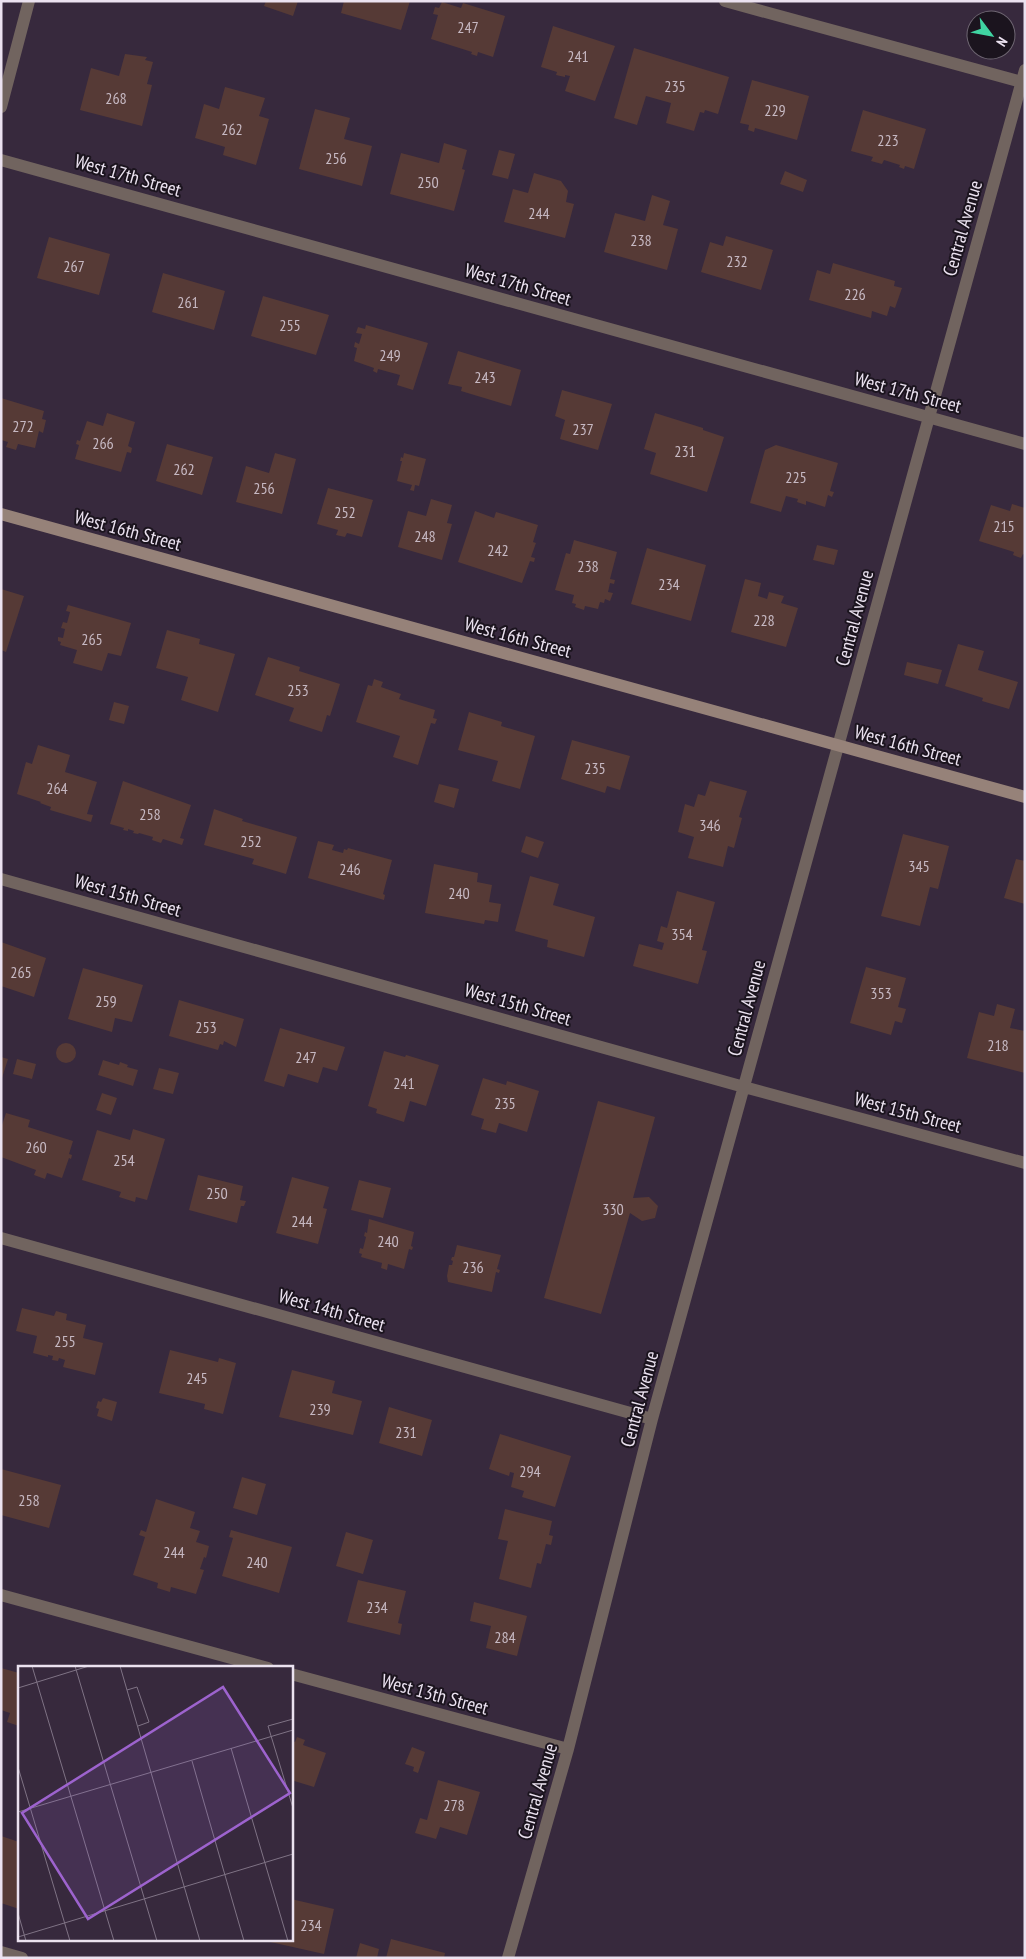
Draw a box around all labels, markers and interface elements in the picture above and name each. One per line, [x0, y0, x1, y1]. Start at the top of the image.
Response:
north arrow [966, 10, 1016, 60]
house number: 247 [457, 17, 479, 37]
text: N [992, 34, 1012, 50]
house number: 241 [567, 46, 589, 66]
house number: 235 [664, 76, 686, 96]
house number: 268 [105, 88, 127, 108]
house number: 229 [764, 100, 786, 120]
house number: 262 [221, 119, 243, 139]
house number: 223 [877, 130, 899, 150]
street label: West 17th Street [72, 148, 185, 202]
house number: 256 [325, 148, 347, 168]
house number: 250 [417, 172, 439, 192]
street label: Central Avenue [937, 177, 987, 279]
house number: 244 [528, 203, 550, 223]
house number: 238 [630, 230, 652, 250]
house number: 232 [726, 251, 748, 271]
house number: 267 [63, 256, 85, 276]
street label: West 17th Street [462, 257, 575, 311]
house number: 226 [844, 284, 866, 304]
house number: 261 [177, 292, 199, 312]
house number: 255 [279, 315, 301, 335]
house number: 249 [379, 345, 401, 365]
street label: West 17th Street [852, 366, 965, 418]
house number: 243 [474, 367, 496, 387]
house number: 272 [12, 416, 34, 436]
house number: 237 [572, 419, 594, 439]
house number: 266 [92, 433, 114, 453]
house number: 231 [674, 441, 696, 461]
house number: 262 [173, 459, 195, 479]
house number: 225 [785, 467, 807, 487]
house number: 256 [253, 478, 275, 498]
house number: 252 [334, 502, 356, 522]
street label: West 16th Street [72, 504, 185, 556]
house number: 215 [993, 516, 1015, 536]
house number: 248 [414, 526, 436, 546]
house number: 242 [487, 540, 509, 560]
house number: 238 [577, 556, 599, 576]
street label: Central Avenue [830, 567, 878, 669]
house number: 234 [658, 574, 680, 594]
house number: 228 [753, 610, 775, 630]
street label: West 16th Street [462, 611, 575, 663]
house number: 265 [81, 629, 103, 649]
house number: 253 [287, 680, 309, 700]
street label: West 16th Street [852, 719, 965, 771]
house number: 235 [584, 758, 606, 778]
house number: 264 [46, 778, 68, 798]
house number: 258 [139, 804, 161, 824]
house number: 346 [699, 815, 721, 835]
house number: 252 [240, 831, 262, 851]
house number: 345 [908, 856, 930, 876]
house number: 246 [339, 859, 361, 879]
street label: West 15th Street [72, 868, 185, 922]
house number: 240 [448, 883, 470, 903]
house number: 354 [671, 924, 693, 944]
street label: Central Avenue [722, 957, 770, 1059]
house number: 265 [10, 962, 32, 982]
street label: West 15th Street [462, 977, 575, 1031]
house number: 353 [870, 983, 892, 1003]
house number: 259 [95, 991, 117, 1011]
house number: 253 [195, 1017, 217, 1037]
house number: 218 [987, 1035, 1009, 1055]
house number: 247 [295, 1047, 317, 1067]
house number: 241 [393, 1073, 415, 1093]
street label: West 15th Street [852, 1086, 965, 1138]
house number: 235 [494, 1093, 516, 1113]
house number: 260 [25, 1137, 47, 1157]
house number: 254 [113, 1150, 135, 1170]
house number: 250 [206, 1183, 228, 1203]
house number: 330 [602, 1199, 624, 1219]
house number: 244 [291, 1211, 313, 1231]
house number: 240 [377, 1231, 399, 1251]
house number: 236 [462, 1257, 484, 1277]
street label: West 14th Street [276, 1283, 389, 1337]
house number: 255 [54, 1331, 76, 1351]
street label: Central Avenue [615, 1348, 663, 1450]
house number: 245 [186, 1368, 208, 1388]
house number: 239 [309, 1399, 331, 1419]
house number: 231 [395, 1422, 417, 1442]
house number: 294 [519, 1461, 541, 1481]
house number: 258 [18, 1490, 40, 1510]
house number: 244 [163, 1542, 185, 1562]
house number: 240 [246, 1552, 268, 1572]
house number: 234 [366, 1597, 388, 1617]
house number: 284 [494, 1627, 516, 1647]
inset map [18, 1666, 292, 1942]
street label: West 13th Street [379, 1668, 492, 1720]
street label: Central Avenue [512, 1740, 562, 1842]
house number: 278 [443, 1795, 465, 1815]
house number: 234 [300, 1915, 322, 1935]

